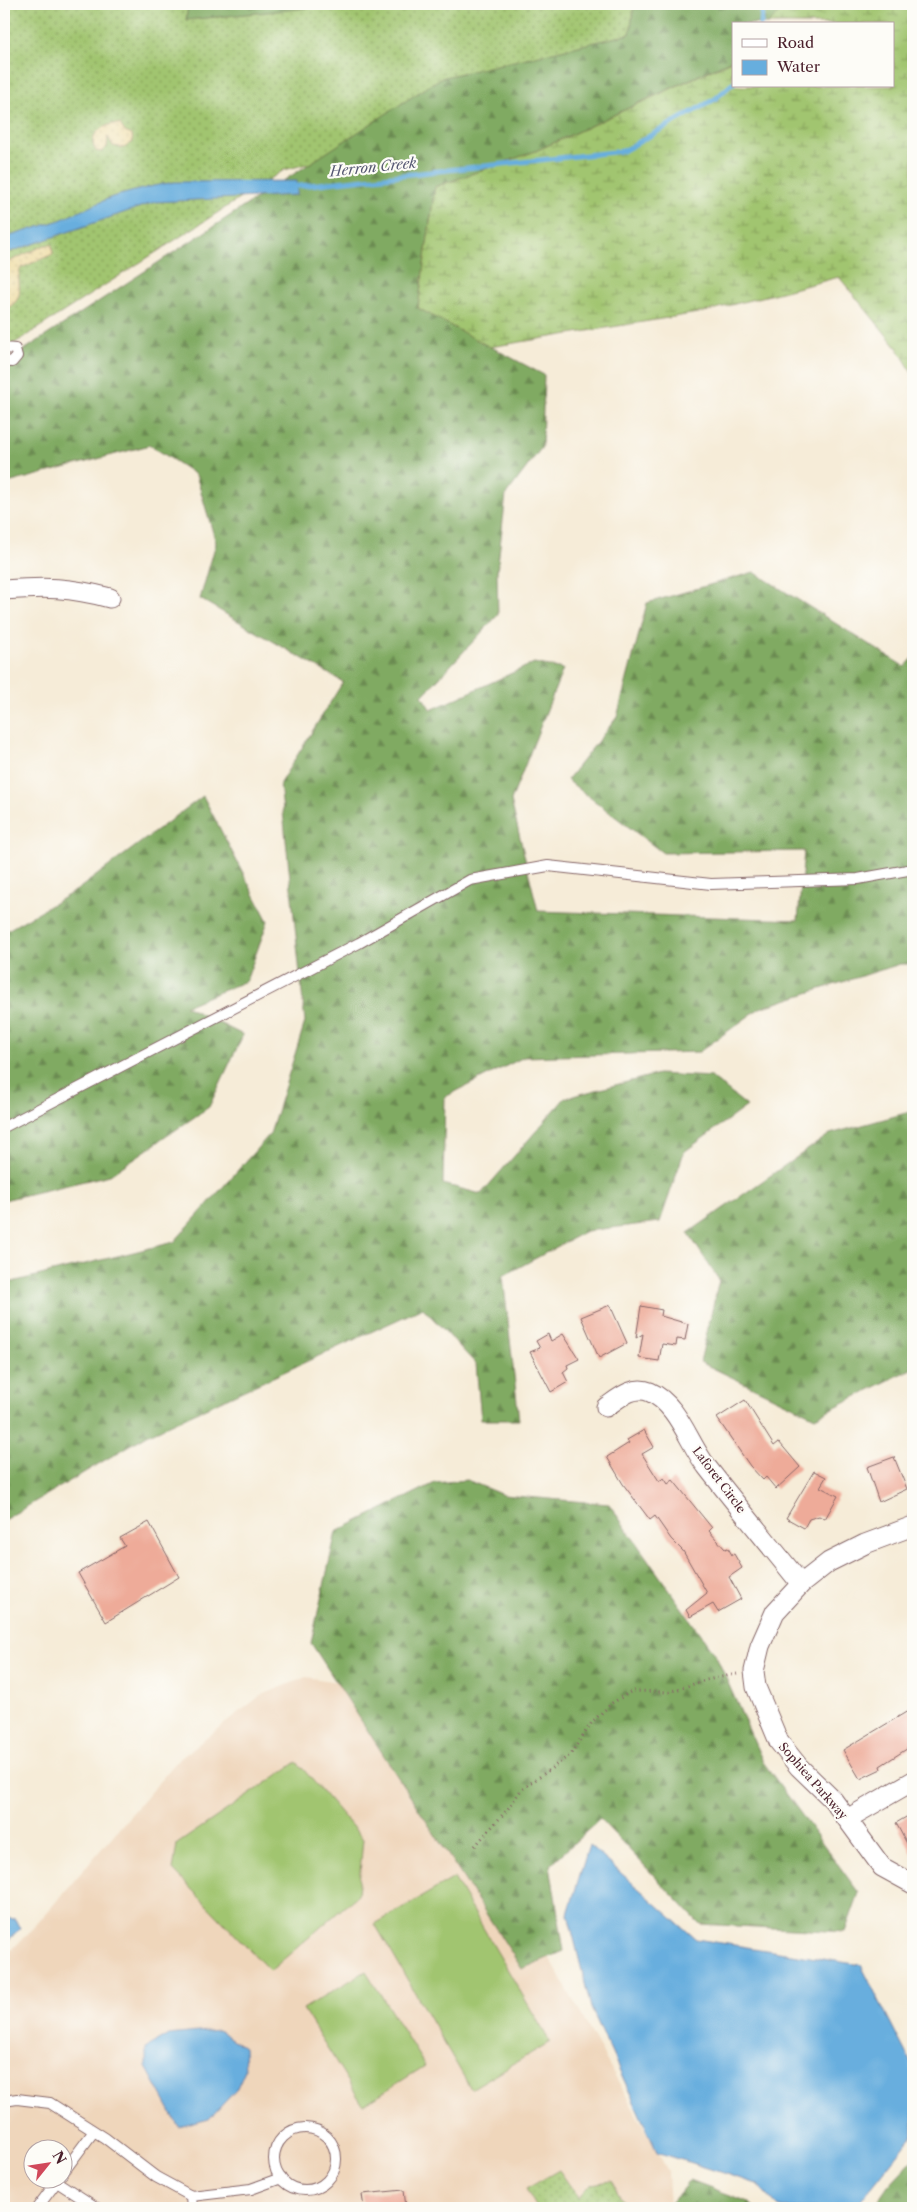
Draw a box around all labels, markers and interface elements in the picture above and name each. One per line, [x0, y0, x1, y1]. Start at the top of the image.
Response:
legend [732, 22, 894, 88]
text: Road [777, 33, 814, 52]
text: Water [776, 57, 821, 76]
water label: Herron Creek [328, 153, 418, 181]
street label: Laforet Circle [690, 1444, 749, 1516]
street label: Sophiea Parkway [776, 1739, 851, 1823]
north arrow [22, 2140, 72, 2190]
text: N [48, 2148, 70, 2167]

